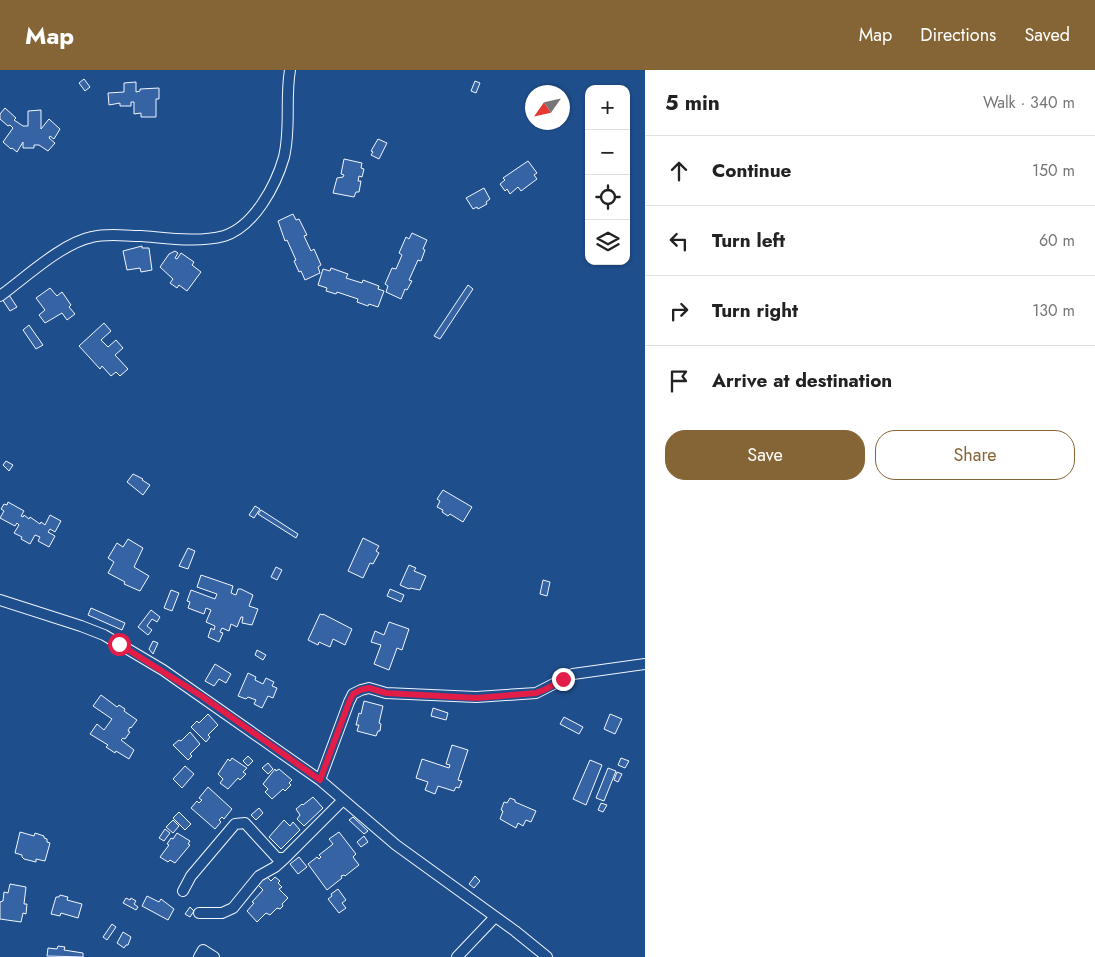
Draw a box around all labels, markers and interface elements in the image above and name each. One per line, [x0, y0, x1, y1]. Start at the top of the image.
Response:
text: Map [25, 18, 74, 53]
text: Map [859, 22, 892, 48]
text: Directions [920, 22, 996, 48]
text: Saved [1024, 22, 1070, 48]
north arrow [525, 85, 570, 130]
map controls [585, 85, 630, 265]
button: + [585, 85, 630, 130]
text: 5 min [665, 88, 720, 118]
text: Walk · 340 m [983, 91, 1075, 114]
button: − [585, 130, 630, 175]
icon: ahead [665, 157, 693, 185]
text: Continue [712, 157, 791, 184]
text: 150 m [1032, 159, 1075, 182]
button: locate [585, 175, 630, 220]
button: layers [585, 220, 630, 265]
icon: left [665, 227, 693, 255]
text: Turn left [712, 227, 785, 254]
text: 60 m [1039, 229, 1075, 252]
icon: right [665, 297, 693, 325]
text: Turn right [712, 297, 798, 324]
text: 130 m [1032, 299, 1075, 322]
icon: arrive [665, 367, 693, 395]
text: Arrive at destination [712, 367, 892, 394]
button: Save [665, 430, 865, 480]
button: Share [875, 430, 1075, 480]
route start [108, 633, 131, 656]
route end [552, 668, 575, 691]

